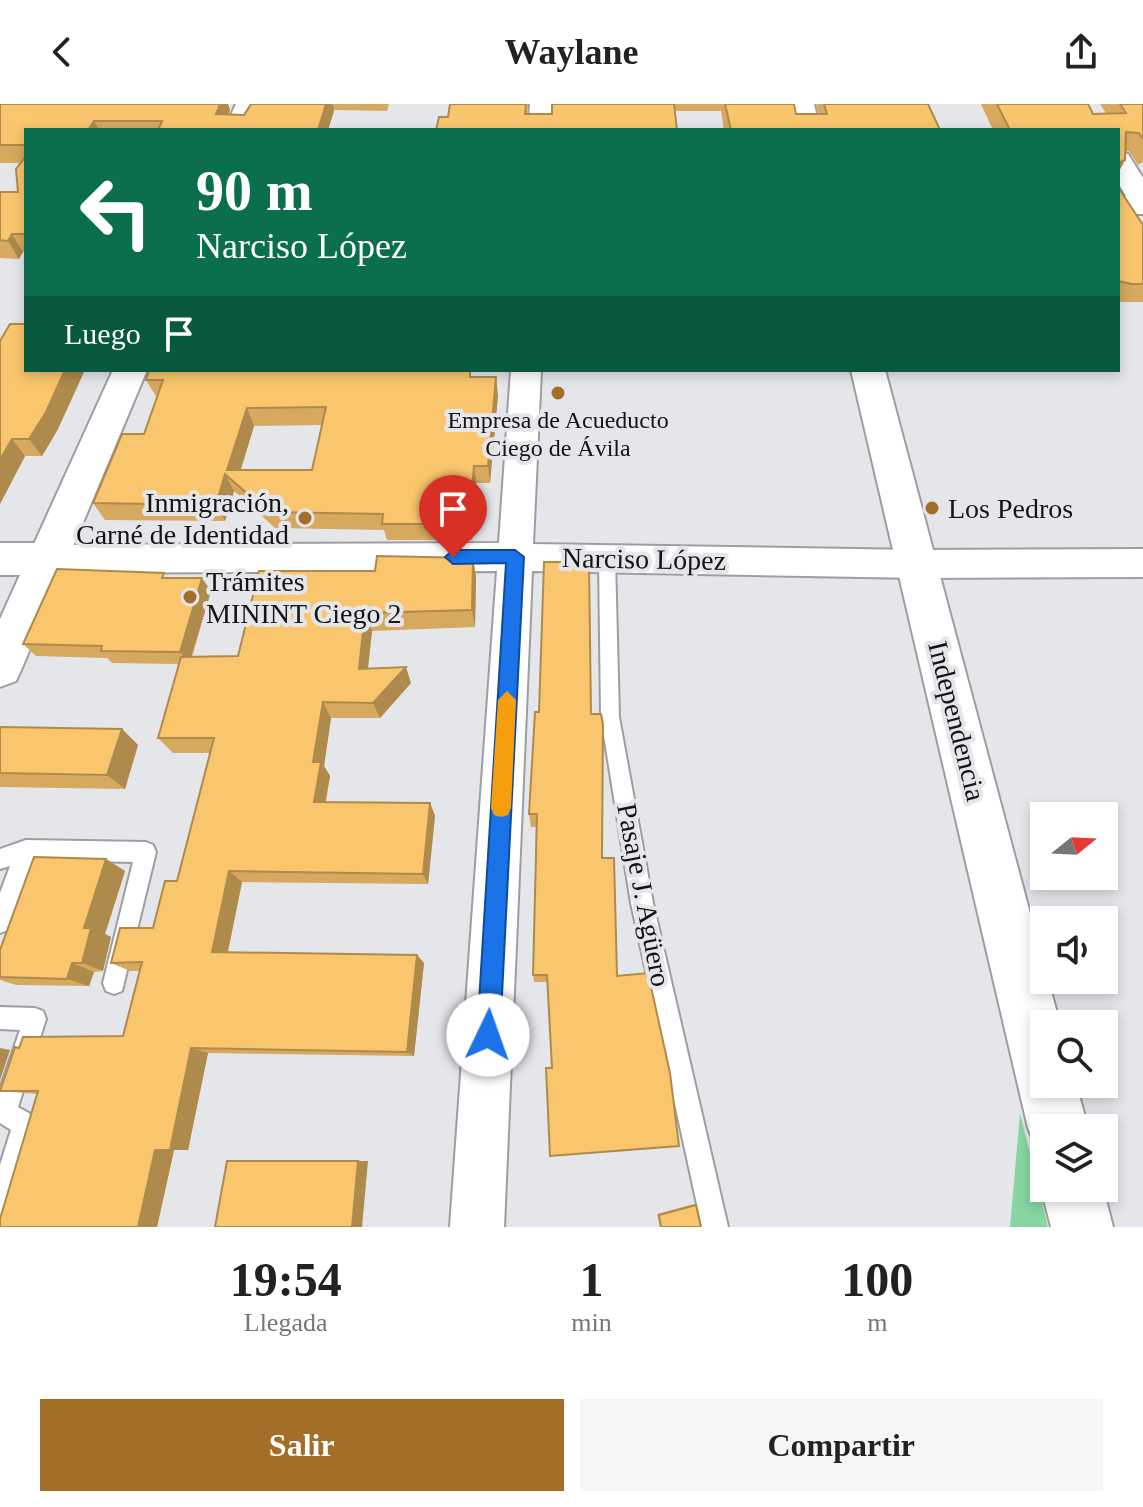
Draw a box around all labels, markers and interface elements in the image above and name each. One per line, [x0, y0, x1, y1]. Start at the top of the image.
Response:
icon: back [40, 30, 84, 74]
icon: share [1059, 30, 1103, 74]
text: Waylane [504, 32, 639, 72]
icon: left [64, 160, 168, 264]
text: 90 m [196, 160, 313, 222]
text: Narciso López [196, 226, 407, 266]
icon: arrive [157, 312, 201, 356]
text: Luego [64, 317, 141, 350]
marker: Empresa de Acueducto Ciego de Ávila [549, 384, 567, 402]
place label: Empresa de Acueducto Ciego de Ávila [447, 407, 669, 461]
pin [419, 475, 487, 557]
place label: Inmigración, Carné de Identidad [76, 487, 289, 550]
icon: arrive [431, 487, 475, 531]
place label: Los Pedros [948, 493, 1073, 524]
marker: Los Pedros [923, 499, 941, 517]
marker: Inmigración, Carné de Identidad [296, 509, 314, 527]
street label: Narciso López [562, 542, 726, 576]
place label: Trámites MININT Ciego 2 [206, 566, 401, 629]
marker: Trámites MININT Ciego 2 [181, 588, 199, 606]
street label: Independencia [922, 638, 992, 804]
street label: Pasaje J. Agüero [611, 801, 677, 989]
north arrow [1030, 802, 1118, 890]
map controls [1030, 802, 1118, 1202]
button: sound [1030, 906, 1118, 994]
position arrow [446, 993, 530, 1077]
button: search [1030, 1010, 1118, 1098]
button: layers [1030, 1114, 1118, 1202]
text: 19:54 [230, 1253, 342, 1306]
text: 1 [579, 1253, 603, 1306]
text: 100 [841, 1253, 913, 1306]
text: Llegada [244, 1308, 328, 1337]
text: min [571, 1308, 612, 1337]
text: m [867, 1308, 887, 1337]
button: Salir [40, 1399, 564, 1491]
button: Compartir [580, 1399, 1103, 1491]

